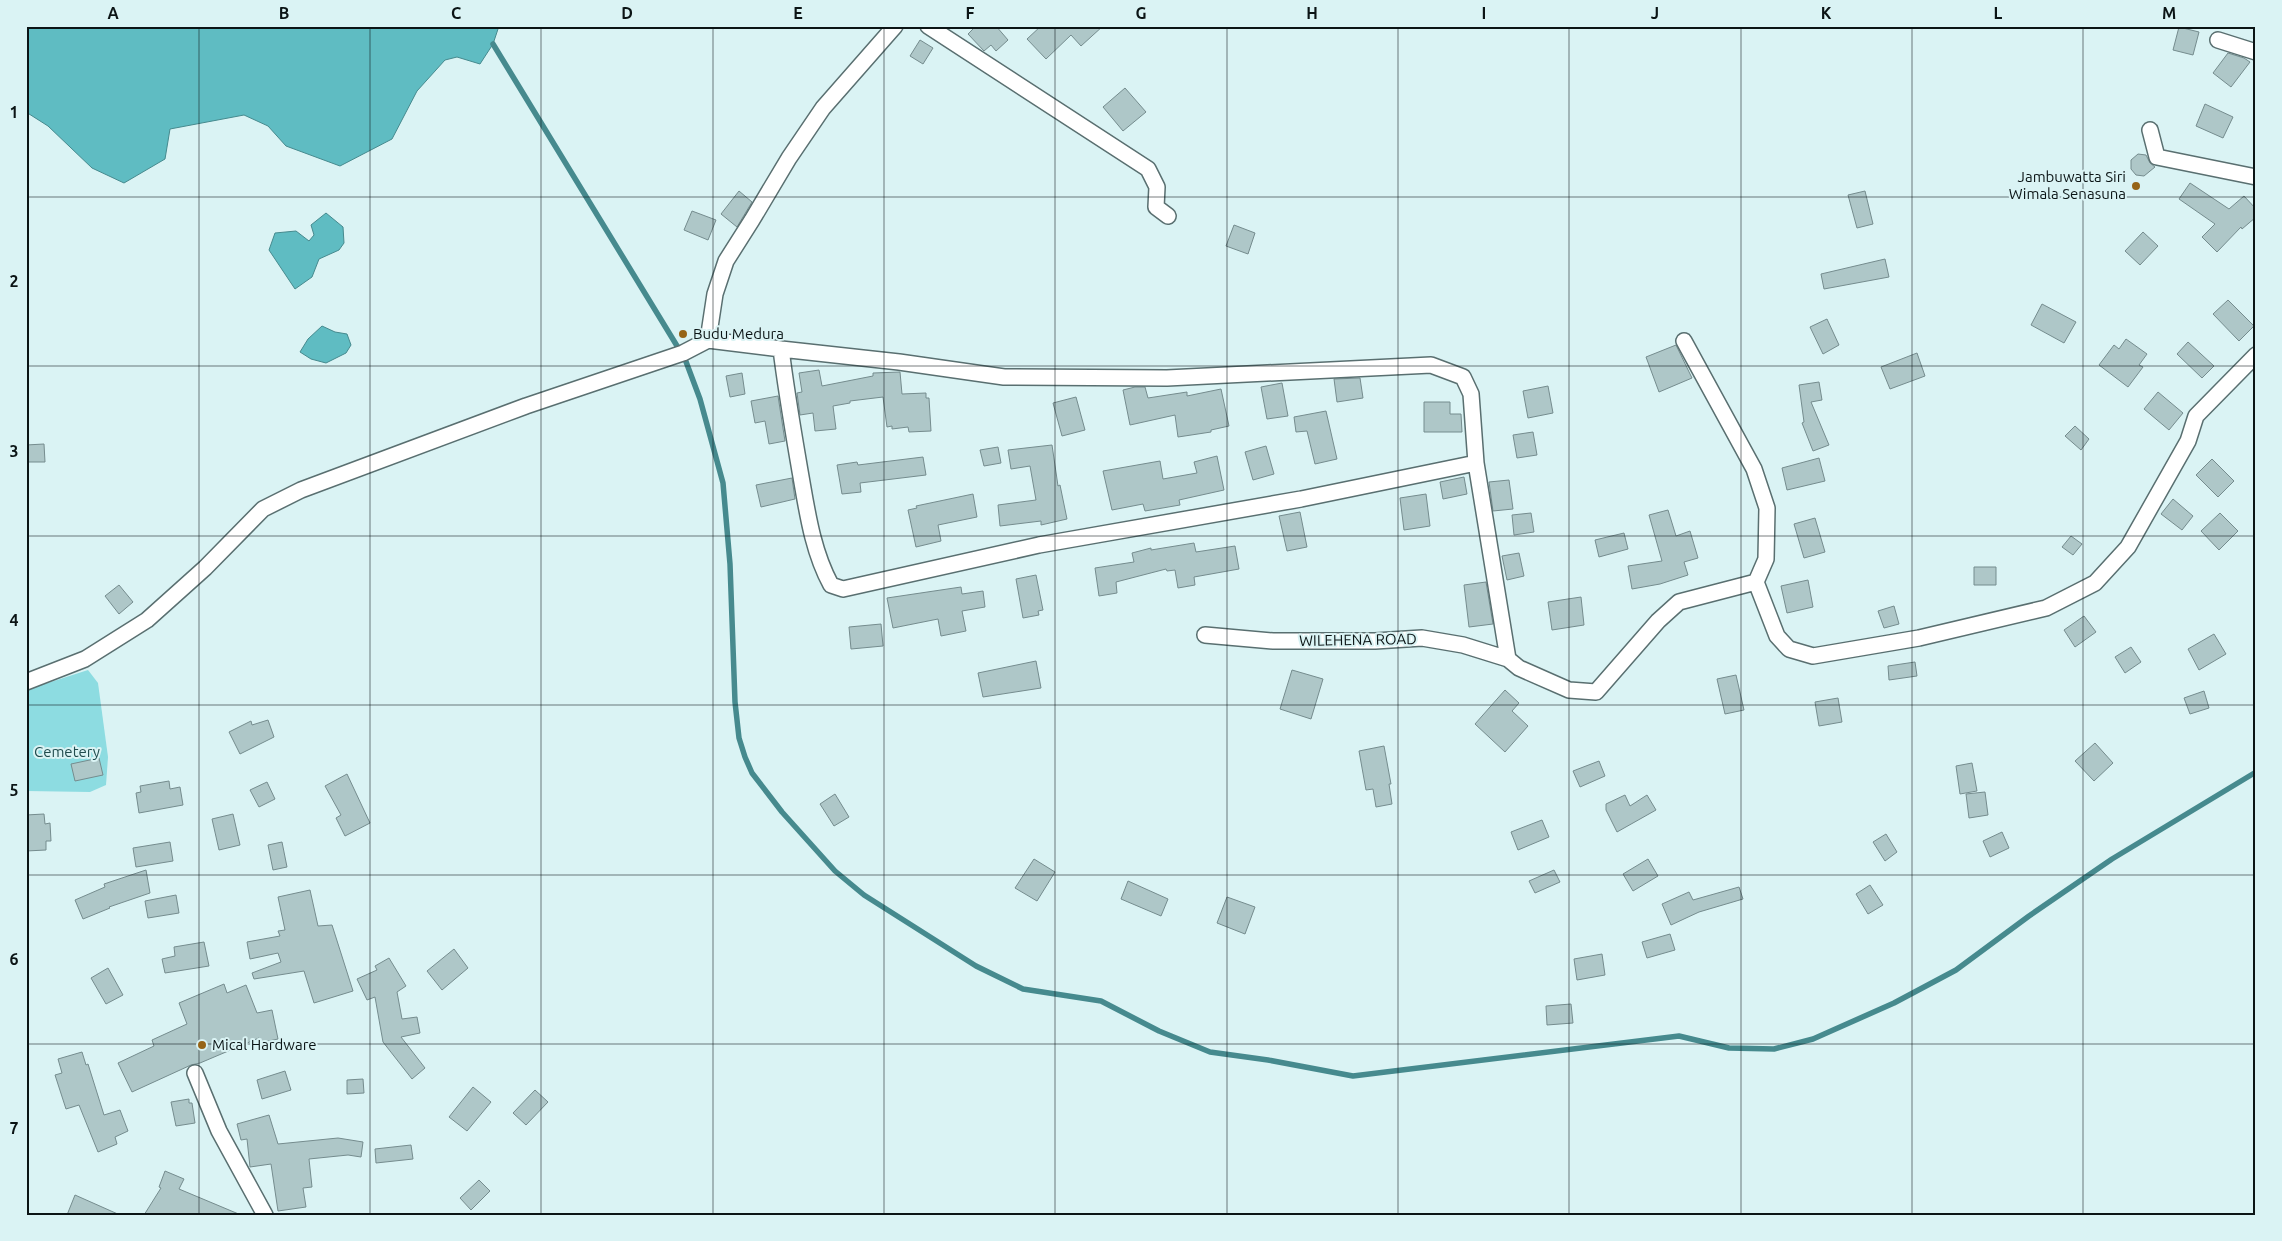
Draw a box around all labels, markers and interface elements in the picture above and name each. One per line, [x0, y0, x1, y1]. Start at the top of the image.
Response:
text: A [107, 4, 119, 22]
text: B [279, 4, 289, 22]
text: C [451, 4, 461, 22]
text: D [621, 4, 633, 22]
text: E [793, 4, 803, 22]
text: F [966, 4, 975, 22]
text: G [1135, 4, 1147, 22]
text: H [1306, 4, 1318, 22]
text: I [1482, 4, 1486, 22]
text: J [1651, 4, 1659, 22]
text: K [1821, 4, 1832, 22]
text: L [1994, 4, 2003, 22]
text: M [2162, 4, 2176, 22]
text: 1 [9, 103, 19, 121]
place label: Jambuwatta Siri Wimala Senasuna [2009, 168, 2126, 202]
marker: Jambuwatta Siri Wimala Senasuna [2130, 180, 2142, 192]
text: 2 [9, 272, 19, 290]
place label: Budu Medura [693, 325, 784, 342]
marker: Budu Medura [677, 328, 689, 340]
text: 3 [9, 442, 19, 460]
text: 4 [9, 611, 19, 629]
street label: WILEHENA ROAD [1299, 630, 1417, 649]
park label: Cemetery [34, 743, 100, 760]
text: 5 [9, 781, 19, 799]
text: 6 [9, 950, 19, 968]
place label: Mical Hardware [212, 1036, 317, 1053]
marker: Mical Hardware [196, 1039, 208, 1051]
text: 7 [9, 1119, 19, 1137]

